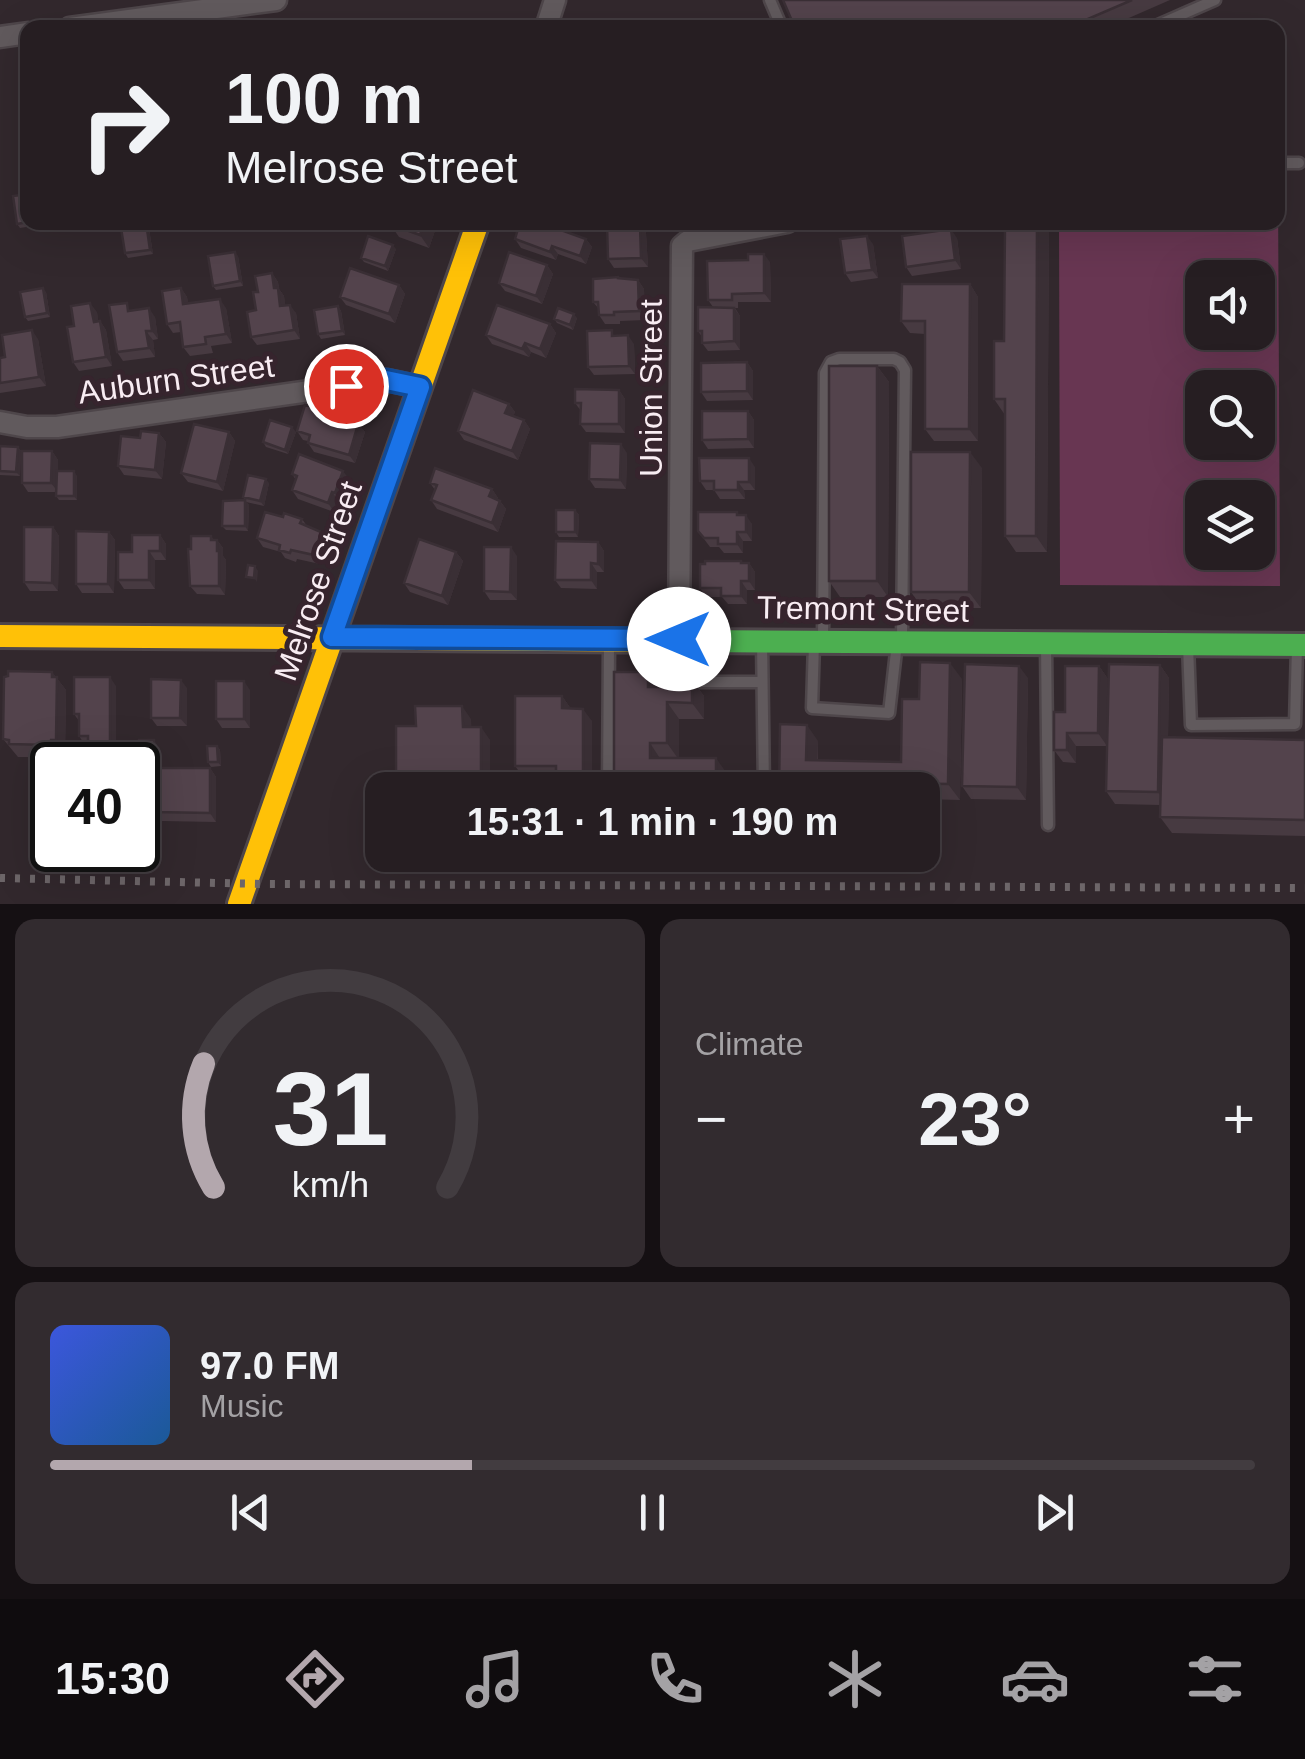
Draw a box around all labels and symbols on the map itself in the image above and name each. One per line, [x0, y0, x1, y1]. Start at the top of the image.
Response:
street label: Union Street [633, 299, 669, 477]
pin [304, 344, 389, 429]
street label: Auburn Street [76, 347, 276, 411]
street label: Melrose Street [267, 477, 369, 685]
position arrow [627, 587, 731, 691]
street label: Tremont Street [757, 589, 970, 629]
speed limit sign: 40 [30, 742, 160, 872]

